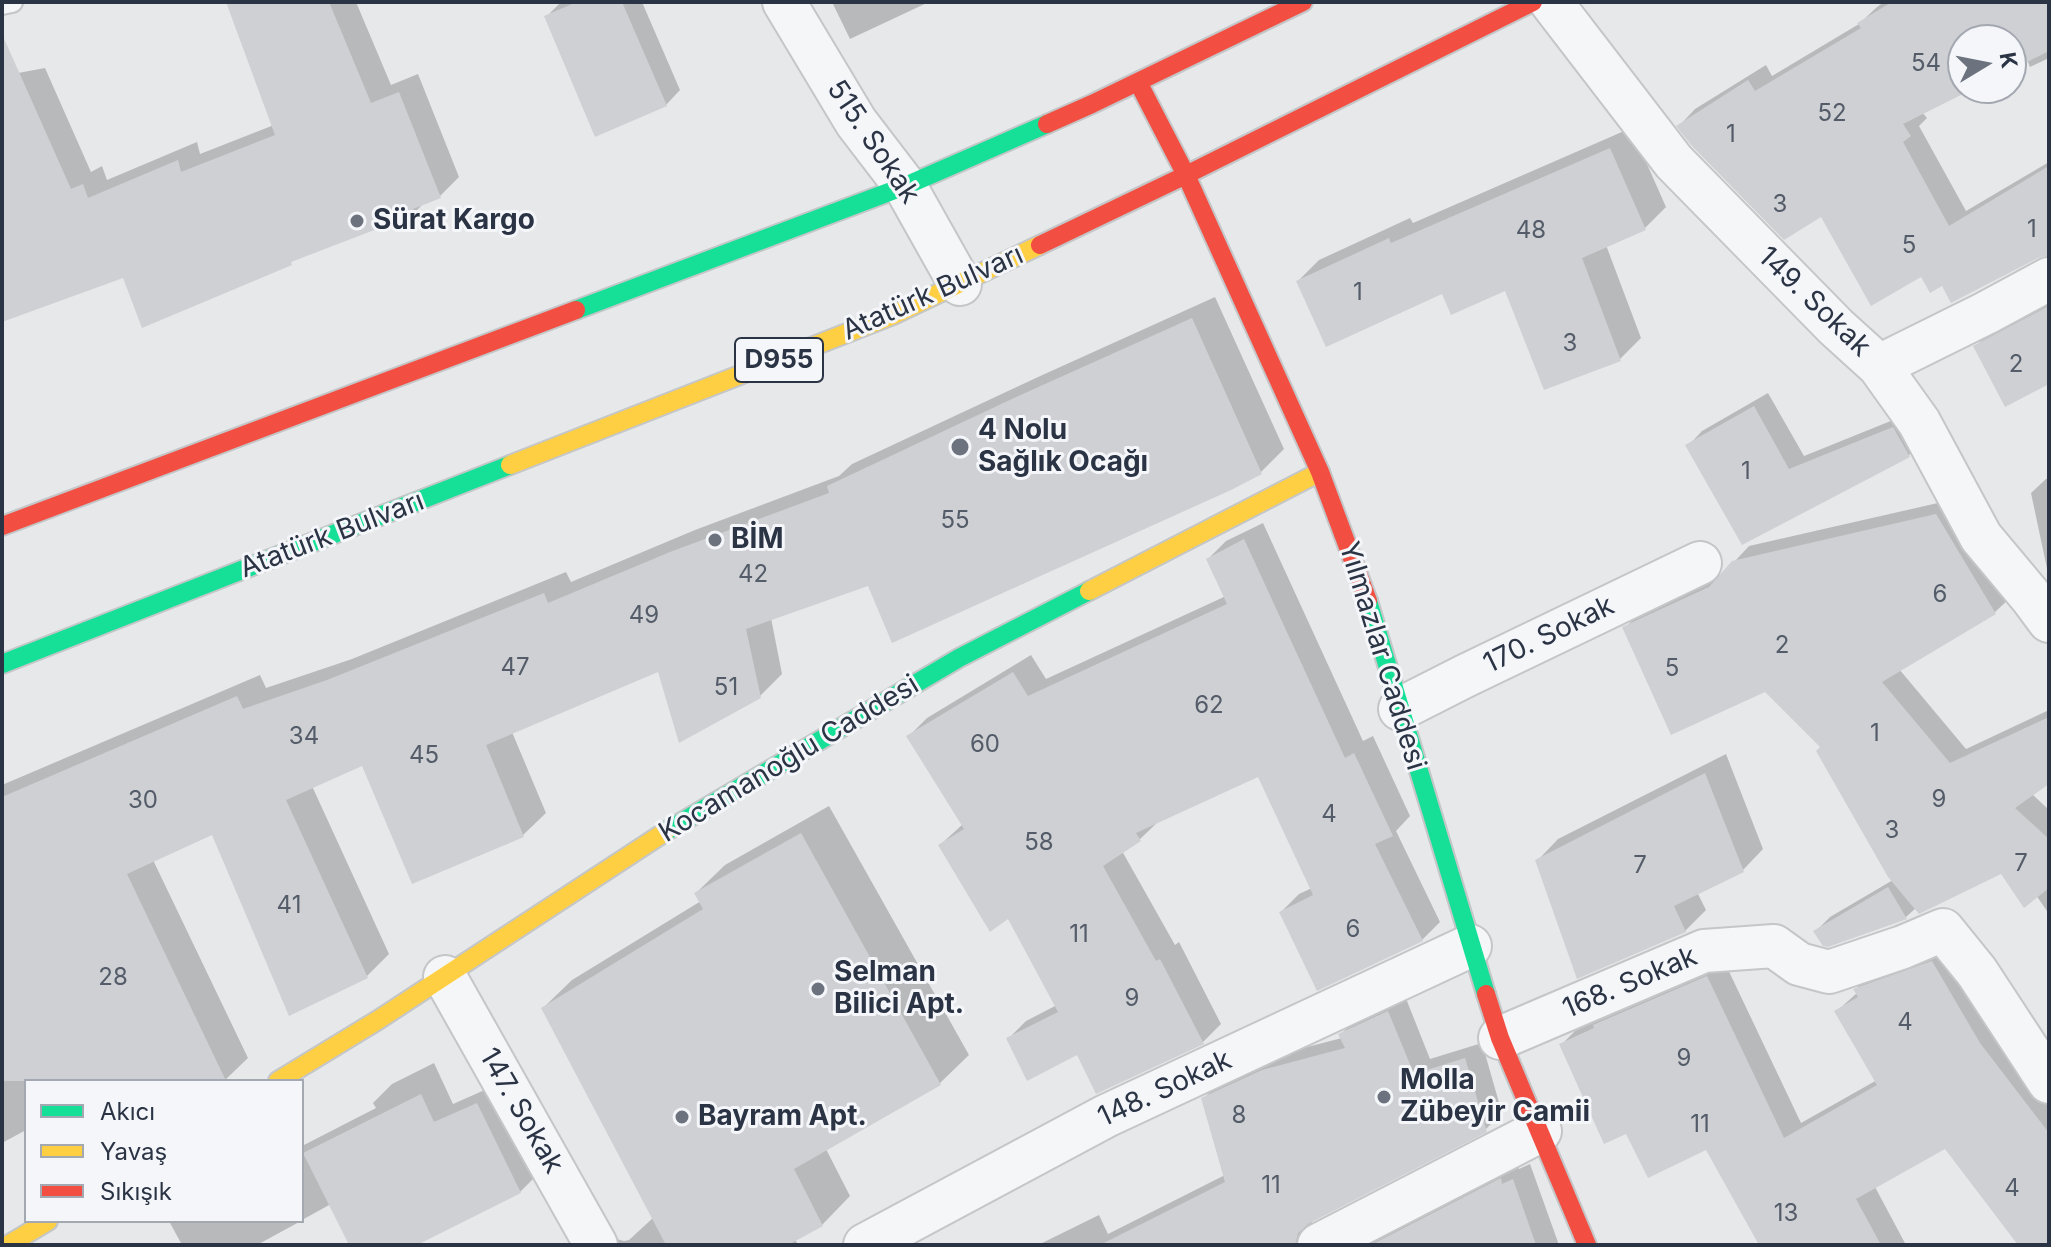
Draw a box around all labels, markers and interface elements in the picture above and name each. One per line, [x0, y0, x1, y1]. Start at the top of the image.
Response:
north arrow [1947, 24, 2027, 104]
house number: 54 [1911, 50, 1941, 78]
text: K [1994, 50, 2023, 70]
street label: 515. Sokak [819, 74, 927, 210]
house number: 52 [1817, 100, 1847, 128]
house number: 1 [1726, 121, 1736, 149]
house number: 3 [1773, 191, 1787, 219]
place label: Sürat Kargo [373, 204, 535, 238]
marker: Sürat Kargo [348, 212, 366, 230]
house number: 1 [2027, 216, 2037, 244]
house number: 48 [1516, 217, 1546, 245]
house number: 5 [1902, 232, 1916, 260]
street label: Atatürk Bulvarı [837, 238, 1029, 348]
street label: 149. Sokak [1751, 240, 1877, 364]
house number: 1 [1353, 279, 1363, 307]
house number: 3 [1563, 330, 1577, 358]
road number: D955 [735, 338, 823, 382]
house number: 2 [2009, 351, 2023, 379]
place label: 4 Nolu Sağlık Ocağı [978, 414, 1148, 480]
marker: 4 Nolu Sağlık Ocağı [949, 436, 971, 458]
house number: 1 [1741, 458, 1751, 486]
street label: Atatürk Bulvarı [235, 484, 429, 586]
house number: 55 [940, 507, 970, 535]
place label: BİM [731, 523, 783, 557]
marker: BİM [706, 531, 724, 549]
street label: Yılmazlar Caddesi [1331, 538, 1433, 774]
house number: 42 [738, 561, 768, 589]
house number: 6 [1933, 581, 1947, 609]
street label: 170. Sokak [1478, 589, 1620, 681]
house number: 49 [629, 602, 659, 630]
house number: 2 [1775, 632, 1789, 660]
house number: 47 [500, 654, 530, 682]
house number: 5 [1665, 655, 1679, 683]
street label: Kocamanoğlu Caddesi [653, 668, 925, 850]
house number: 51 [714, 674, 738, 702]
house number: 62 [1194, 692, 1224, 720]
house number: 1 [1870, 720, 1880, 748]
house number: 34 [289, 723, 319, 751]
house number: 60 [970, 731, 1000, 759]
house number: 45 [409, 742, 439, 770]
house number: 9 [1932, 786, 1946, 814]
house number: 30 [128, 787, 158, 815]
house number: 4 [1321, 801, 1337, 829]
house number: 3 [1885, 817, 1899, 845]
house number: 58 [1024, 829, 1054, 857]
house number: 7 [2014, 850, 2028, 878]
house number: 7 [1633, 852, 1647, 880]
house number: 41 [277, 892, 301, 920]
house number: 6 [1346, 916, 1360, 944]
house number: 11 [1069, 921, 1089, 949]
street label: 168. Sokak [1558, 940, 1702, 1026]
place label: Selman Bilici Apt. [834, 956, 964, 1022]
house number: 28 [98, 964, 128, 992]
marker: Selman Bilici Apt. [809, 980, 827, 998]
house number: 9 [1125, 985, 1139, 1013]
house number: 4 [1897, 1009, 1913, 1037]
street label: 147. Sokak [472, 1042, 570, 1180]
street label: 148. Sokak [1093, 1043, 1237, 1135]
house number: 9 [1677, 1045, 1691, 1073]
place label: Molla Zübeyir Camii [1400, 1064, 1590, 1130]
legend [24, 1079, 304, 1223]
marker: Molla Zübeyir Camii [1375, 1088, 1393, 1106]
text: Akıcı [100, 1097, 155, 1126]
place label: Bayram Apt. [698, 1100, 867, 1134]
house number: 8 [1232, 1102, 1246, 1130]
marker: Bayram Apt. [673, 1108, 691, 1126]
house number: 11 [1690, 1111, 1710, 1139]
text: Yavaş [100, 1137, 167, 1166]
house number: 11 [1261, 1172, 1281, 1200]
house number: 4 [2004, 1175, 2020, 1203]
text: Sıkışık [100, 1177, 172, 1206]
house number: 13 [1774, 1200, 1798, 1228]

